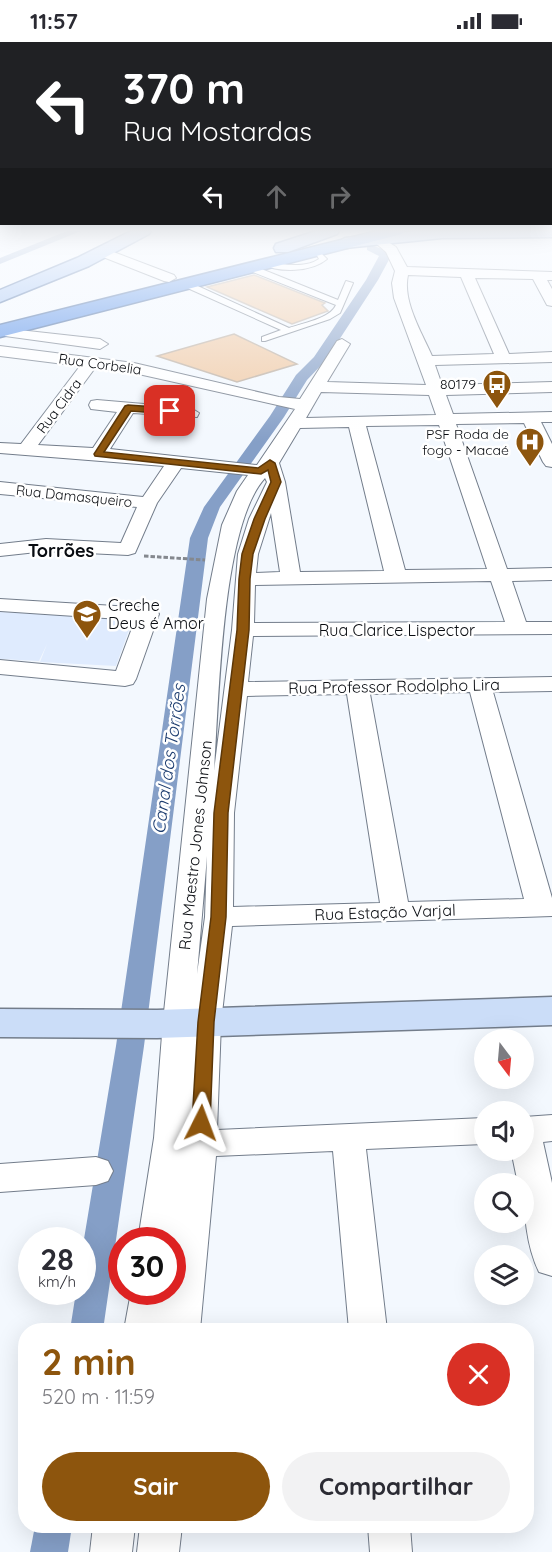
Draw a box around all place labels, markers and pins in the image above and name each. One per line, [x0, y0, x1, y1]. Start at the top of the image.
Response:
bus stop icon: 80179 [481, 368, 513, 410]
place label: 80179 [440, 375, 476, 393]
pin [144, 385, 195, 436]
place label: PSF Roda de fogo - Macaé [422, 425, 509, 459]
hospital icon: PSF Roda de fogo - Macaé [514, 426, 546, 468]
place label: Creche Deus é Amor [108, 595, 204, 633]
school or university icon: Creche Deus é Amor [71, 598, 103, 640]

